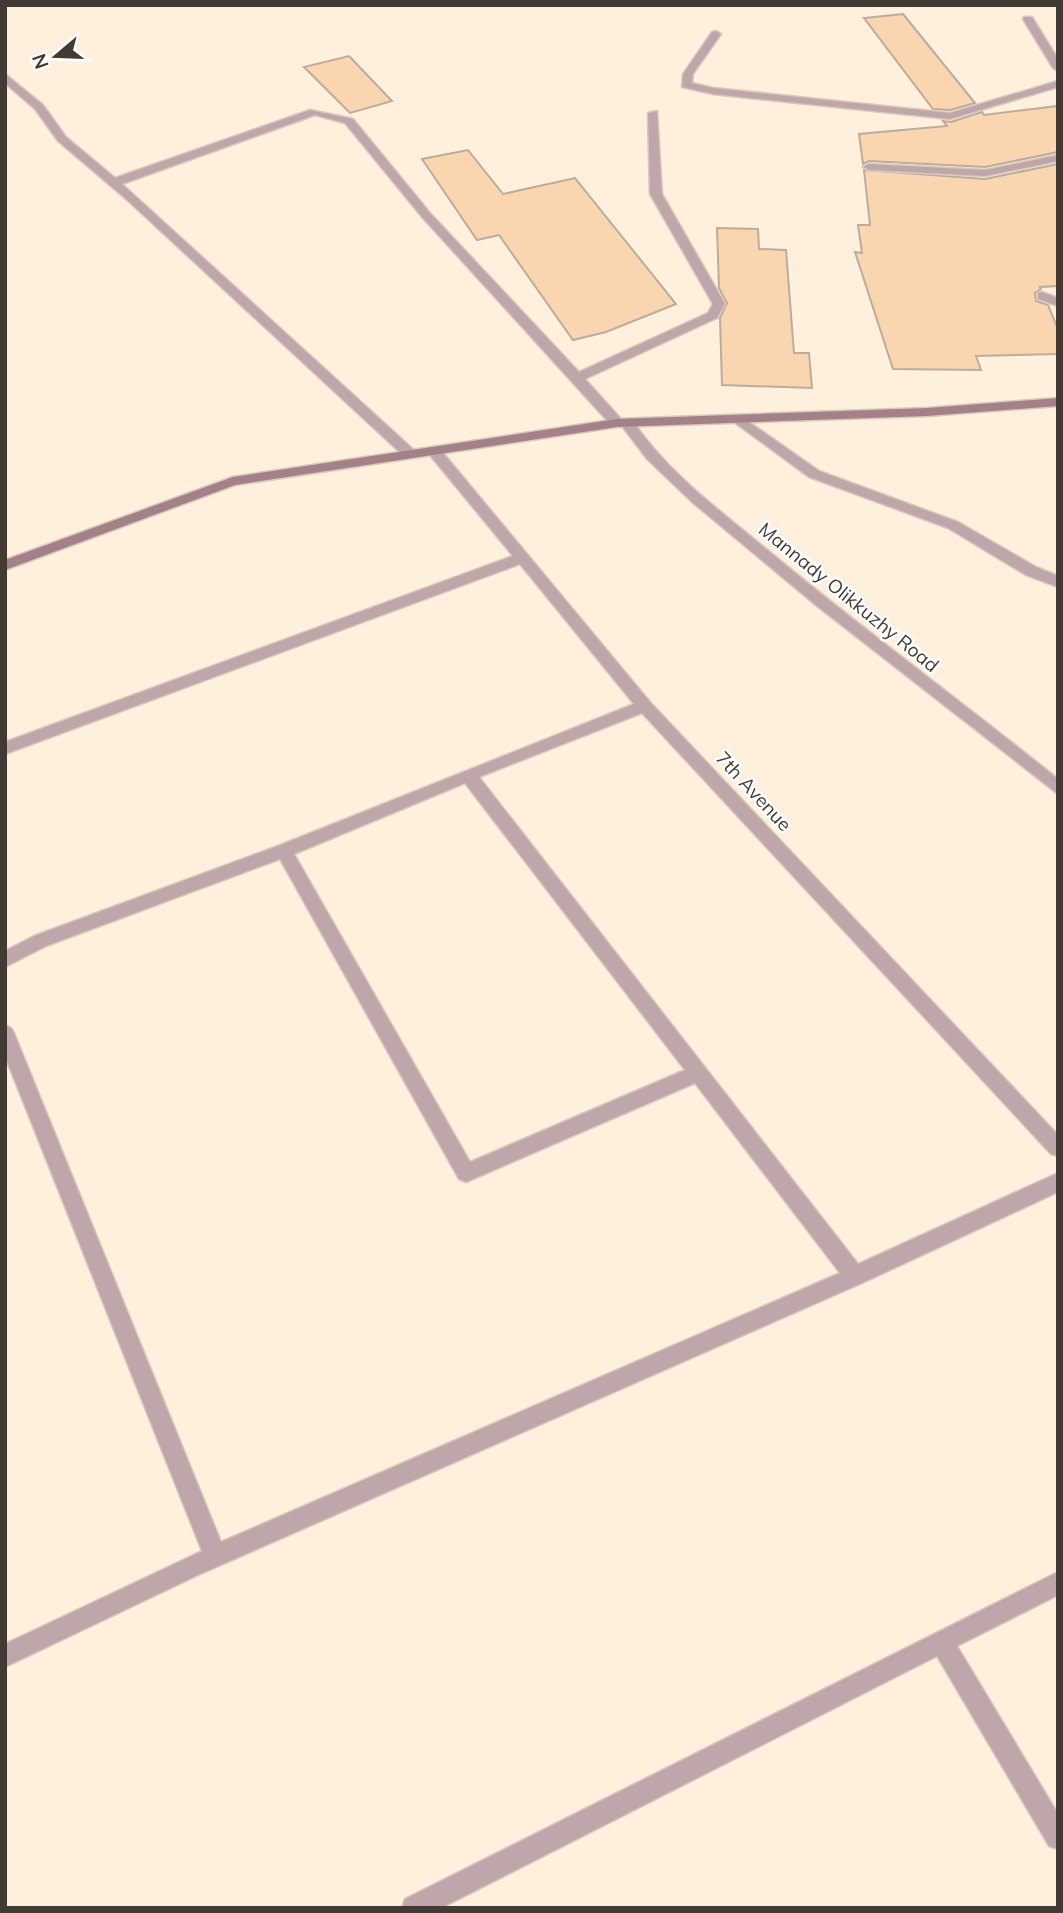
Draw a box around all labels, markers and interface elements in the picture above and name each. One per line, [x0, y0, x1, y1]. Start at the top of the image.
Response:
north arrow [21, 21, 91, 91]
text: N [26, 51, 54, 72]
street label: Mannady Olikkuzhy Road [754, 517, 944, 677]
street label: 7th Avenue [711, 746, 797, 836]

